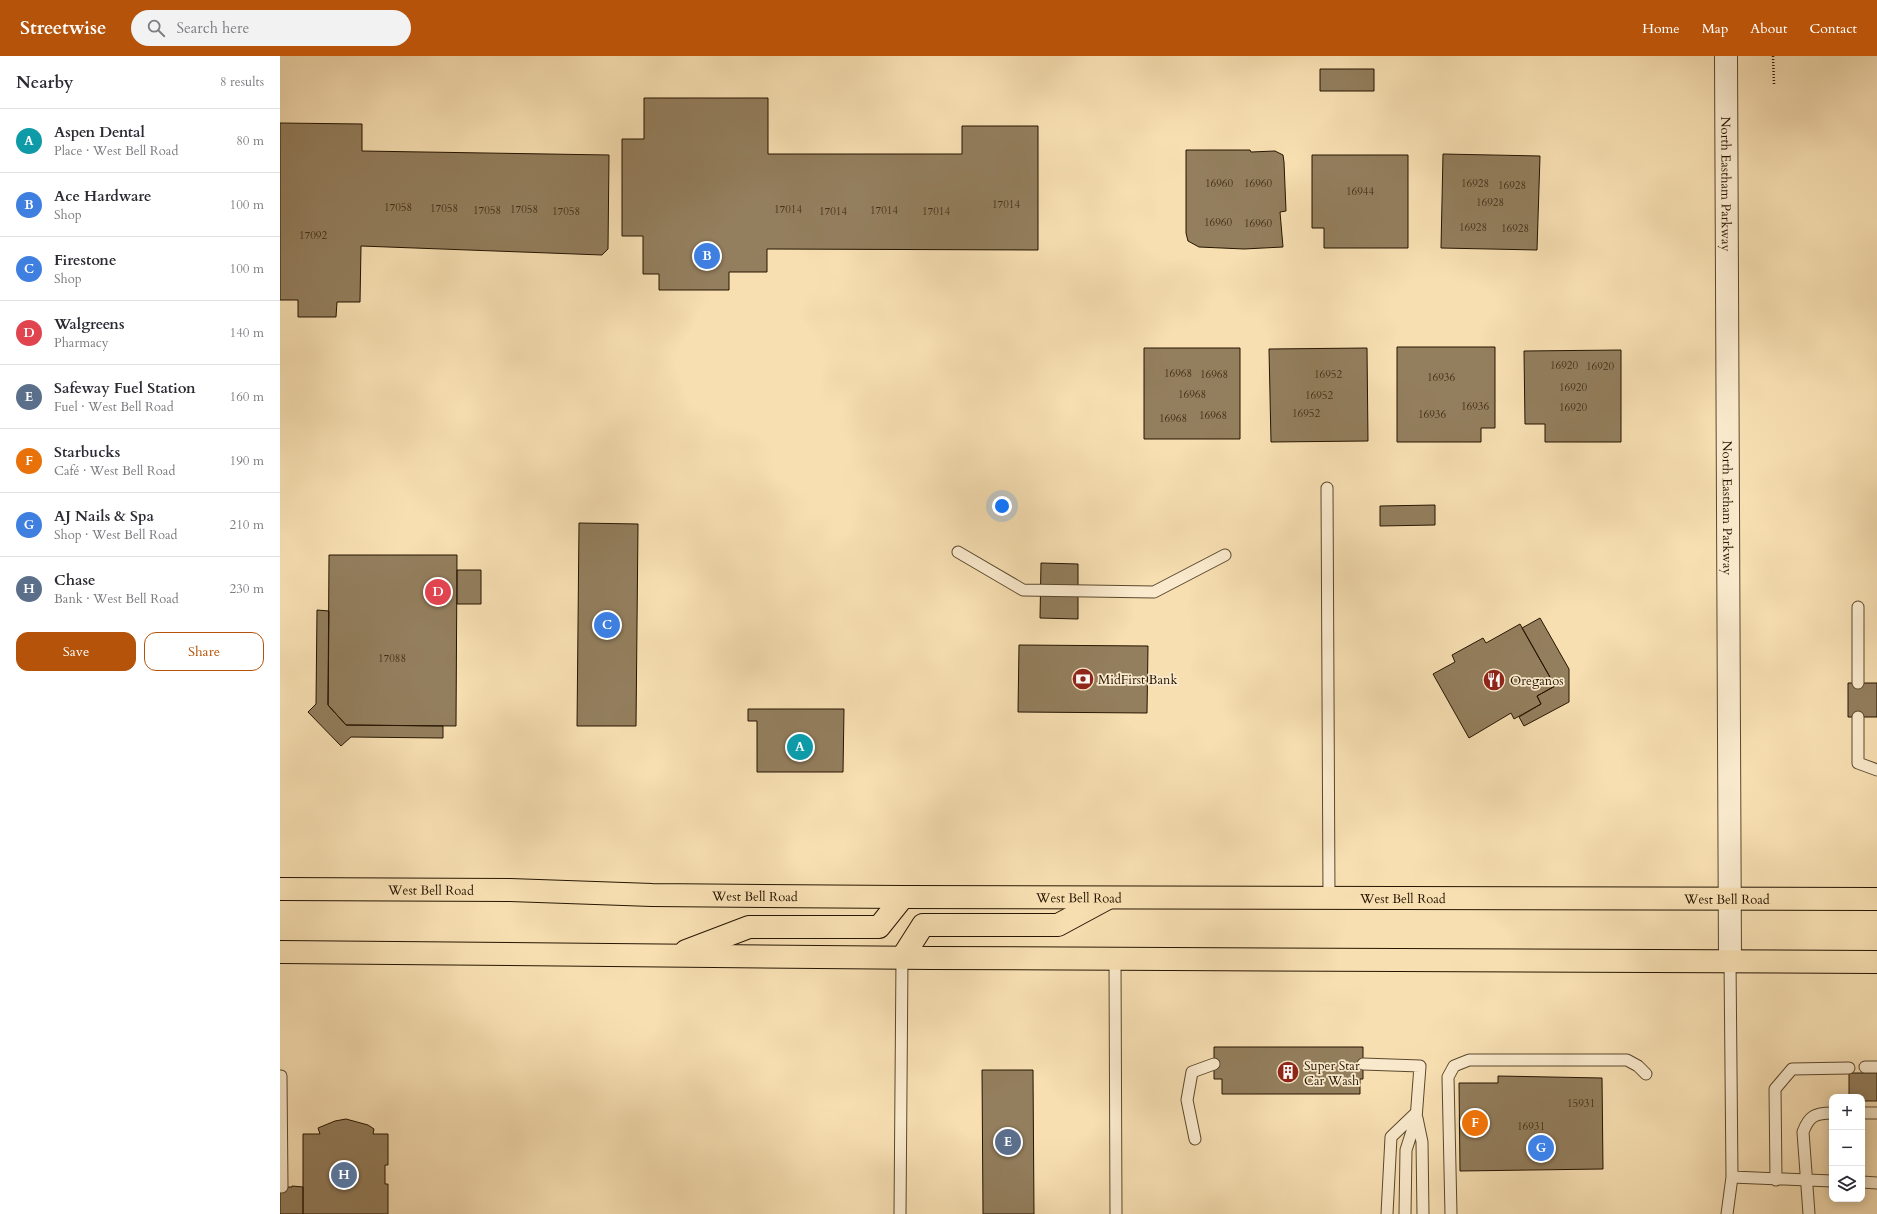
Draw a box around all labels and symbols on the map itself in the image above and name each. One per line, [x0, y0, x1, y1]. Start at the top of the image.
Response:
street label: North Eastham Parkway [1716, 116, 1735, 252]
house number: 16960 [1205, 176, 1233, 191]
house number: 16960 [1244, 176, 1272, 191]
house number: 16928 [1461, 176, 1489, 191]
house number: 16928 [1498, 178, 1526, 193]
house number: 16944 [1346, 184, 1374, 199]
house number: 16928 [1476, 195, 1504, 210]
house number: 17014 [992, 197, 1020, 212]
house number: 17058 [384, 200, 412, 215]
house number: 17058 [430, 201, 458, 216]
house number: 17058 [510, 202, 538, 217]
house number: 17014 [774, 202, 802, 217]
house number: 17058 [473, 203, 501, 218]
house number: 17014 [870, 203, 898, 218]
house number: 17058 [552, 204, 580, 219]
house number: 17014 [819, 204, 847, 219]
house number: 17014 [922, 204, 950, 219]
house number: 16960 [1204, 215, 1232, 230]
house number: 16960 [1244, 216, 1272, 231]
house number: 16928 [1459, 220, 1487, 235]
house number: 16928 [1501, 221, 1529, 236]
house number: 17092 [299, 228, 327, 243]
pin: B [694, 241, 720, 271]
house number: 16920 [1550, 358, 1578, 373]
house number: 16920 [1586, 359, 1614, 374]
house number: 16968 [1164, 366, 1192, 381]
house number: 16968 [1200, 367, 1228, 382]
house number: 16952 [1314, 367, 1342, 382]
house number: 16936 [1427, 370, 1455, 385]
house number: 16920 [1559, 380, 1587, 395]
house number: 16968 [1178, 387, 1206, 402]
house number: 16952 [1305, 388, 1333, 403]
house number: 16936 [1461, 399, 1489, 414]
house number: 16920 [1559, 400, 1587, 415]
house number: 16952 [1292, 406, 1320, 421]
house number: 16936 [1418, 407, 1446, 422]
house number: 16968 [1199, 408, 1227, 423]
house number: 16968 [1159, 411, 1187, 426]
street label: North Eastham Parkway [1718, 440, 1736, 576]
your location [992, 496, 1012, 516]
pin: D [425, 577, 451, 607]
pin: C [594, 610, 620, 640]
house number: 17088 [378, 651, 406, 666]
bank icon: MidFirst Bank [1070, 666, 1096, 692]
restaurant icon: Oreganos [1481, 667, 1507, 693]
place label: MidFirst Bank [1098, 671, 1177, 689]
place label: Oreganos [1510, 672, 1564, 690]
pin: A [787, 732, 813, 762]
street label: West Bell Road [387, 881, 474, 900]
street label: West Bell Road [711, 887, 798, 906]
street label: West Bell Road [1035, 889, 1122, 907]
street label: West Bell Road [1359, 890, 1446, 908]
street label: West Bell Road [1683, 891, 1770, 909]
place label: Super Star Car Wash [1304, 1057, 1360, 1090]
building icon: Super Star Car Wash [1275, 1059, 1301, 1085]
house number: 15931 [1567, 1096, 1595, 1111]
pin: F [1462, 1108, 1488, 1138]
house number: 16931 [1517, 1119, 1545, 1134]
pin: E [995, 1127, 1021, 1157]
pin: G [1528, 1133, 1554, 1163]
pin: H [331, 1160, 357, 1190]

